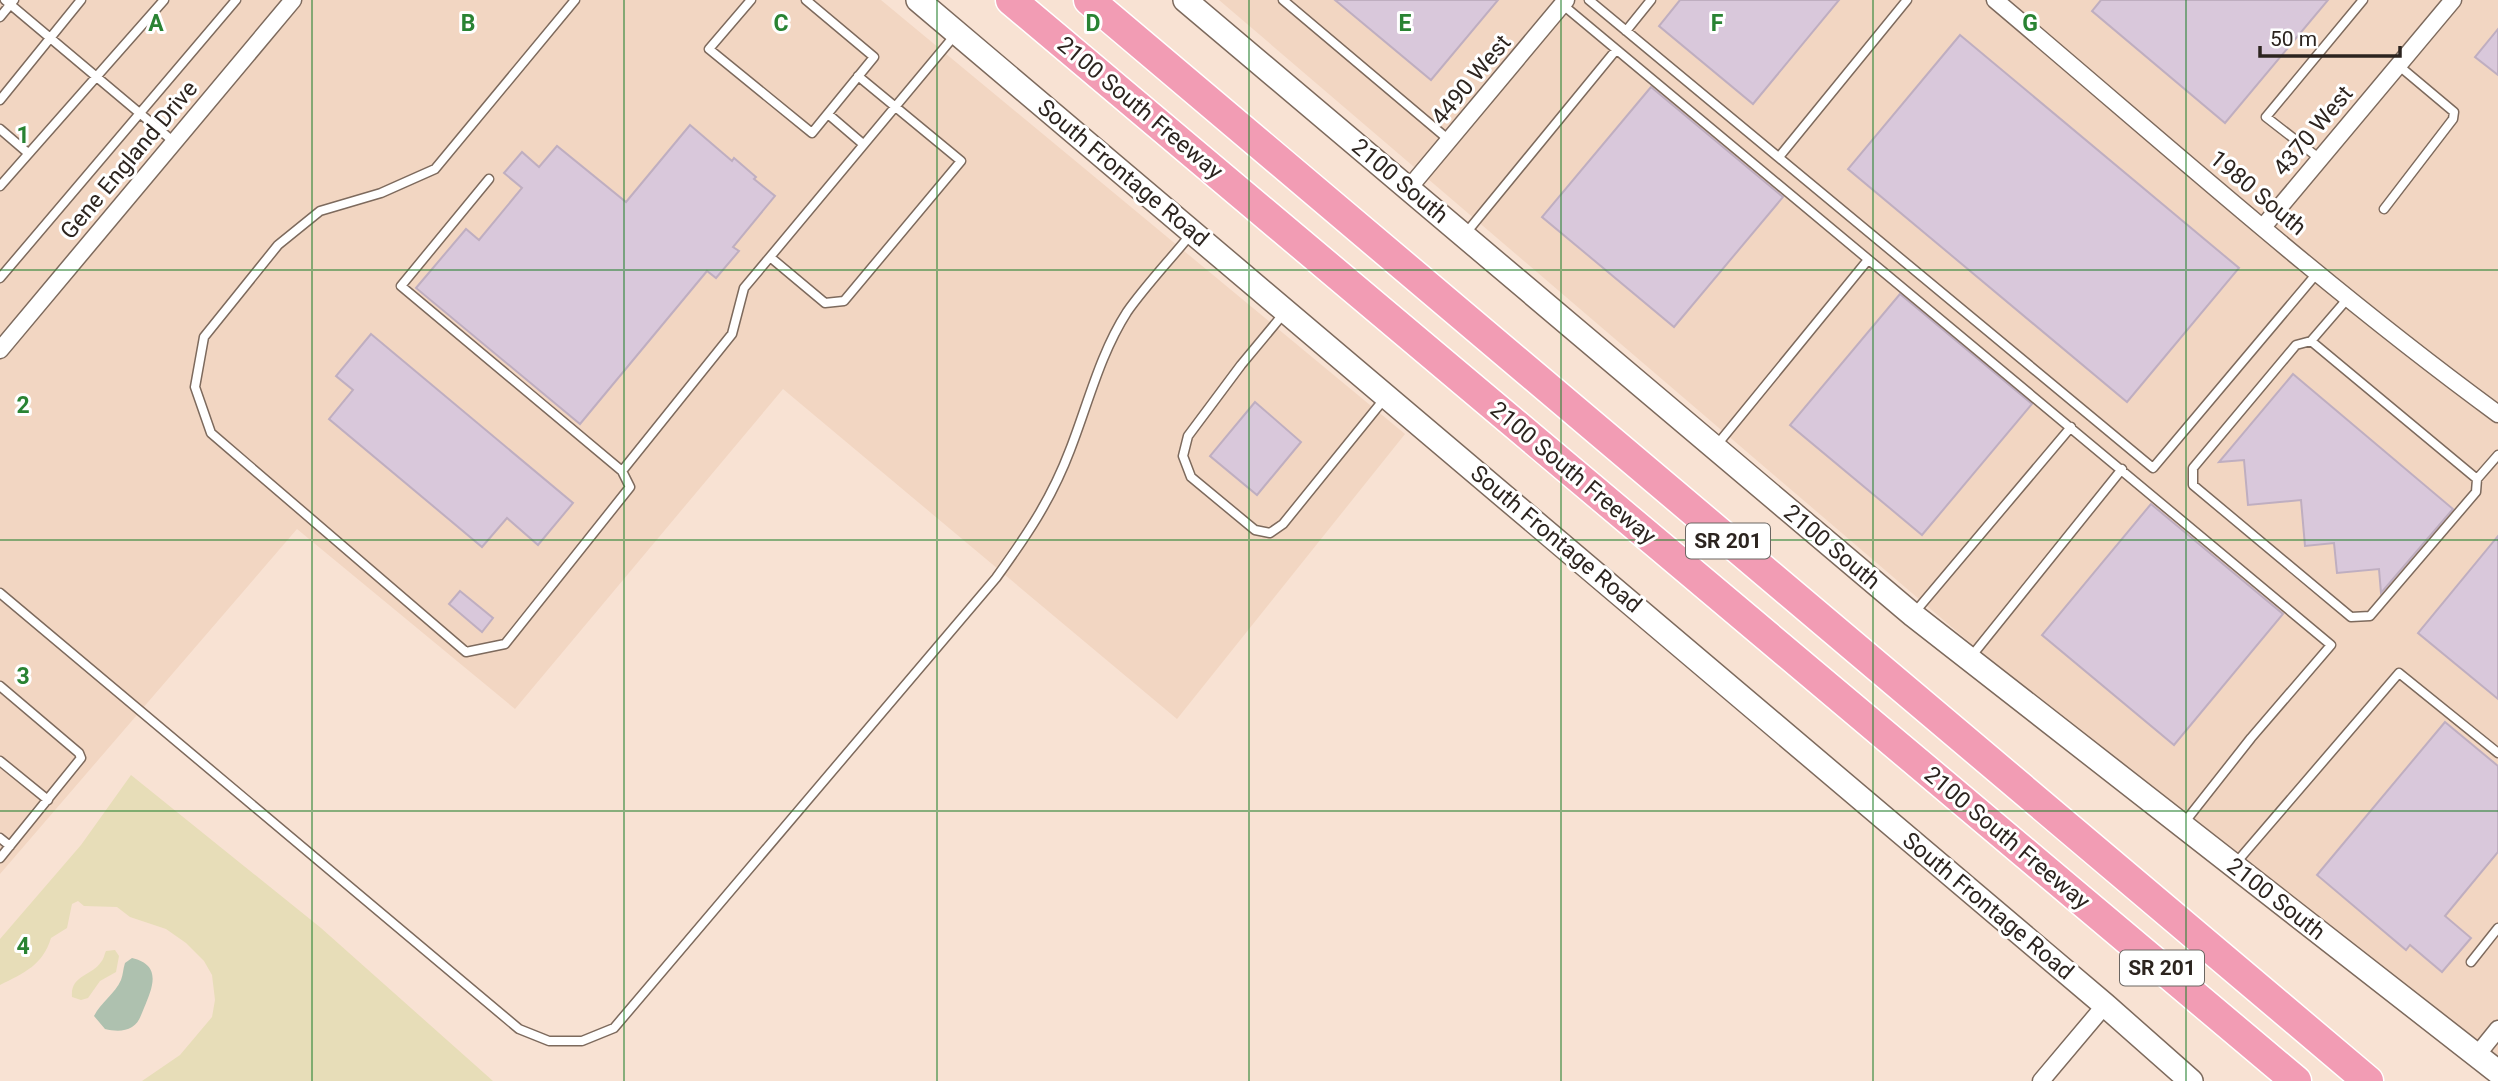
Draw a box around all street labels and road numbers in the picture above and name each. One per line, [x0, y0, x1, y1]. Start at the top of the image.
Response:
street label: 4490 West [1426, 30, 1516, 130]
street label: 2100 South Freeway [1052, 31, 1228, 185]
street label: Gene England Drive [55, 75, 203, 245]
street label: 4370 West [2268, 81, 2358, 181]
street label: South Frontage Road [1032, 94, 1214, 252]
street label: 2100 South [1346, 133, 1454, 229]
street label: 1980 South [2204, 145, 2312, 241]
street label: 2100 South Freeway [1485, 396, 1661, 550]
street label: South Frontage Road [1465, 460, 1647, 618]
street label: 2100 South [1778, 499, 1886, 595]
road number: SR 201 [1686, 524, 1770, 558]
street label: 2100 South Freeway [1919, 761, 2095, 915]
street label: South Frontage Road [1897, 827, 2079, 985]
street label: 2100 South [2222, 852, 2330, 946]
road number: SR 201 [2120, 950, 2204, 986]

